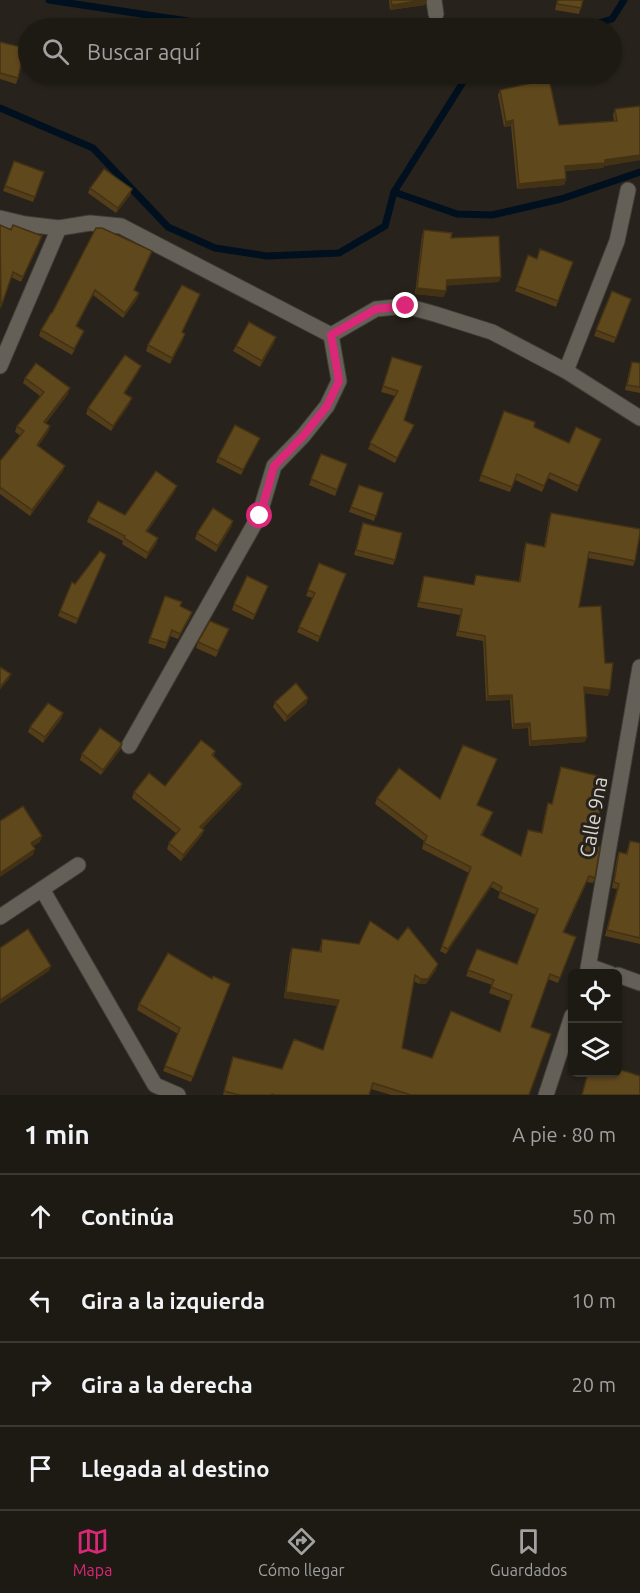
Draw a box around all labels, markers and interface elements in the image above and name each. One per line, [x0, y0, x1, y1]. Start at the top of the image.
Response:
search box [18, 18, 622, 84]
icon: search [39, 35, 72, 68]
text: Buscar aquí [87, 39, 200, 64]
route end [392, 292, 418, 318]
route start [246, 502, 272, 528]
street label: Calle 9na [575, 775, 611, 859]
map controls [568, 969, 622, 1077]
button: locate [568, 969, 622, 1023]
button: layers [568, 1023, 622, 1077]
text: 1 min [24, 1120, 90, 1149]
text: A pie · 80 m [512, 1123, 616, 1146]
icon: ahead [24, 1200, 57, 1233]
text: Continúa [81, 1204, 174, 1229]
text: 50 m [572, 1205, 616, 1228]
icon: left [24, 1284, 57, 1317]
text: Gira a la izquierda [81, 1288, 265, 1313]
text: 10 m [572, 1289, 616, 1312]
icon: right [24, 1368, 57, 1401]
text: Gira a la derecha [81, 1372, 253, 1397]
text: 20 m [572, 1373, 616, 1396]
icon: arrive [24, 1452, 57, 1485]
text: Llegada al destino [81, 1456, 269, 1481]
tab: Mapa [73, 1525, 112, 1579]
tab: Cómo llegar [258, 1525, 345, 1579]
tab: Guardados [490, 1525, 567, 1579]

